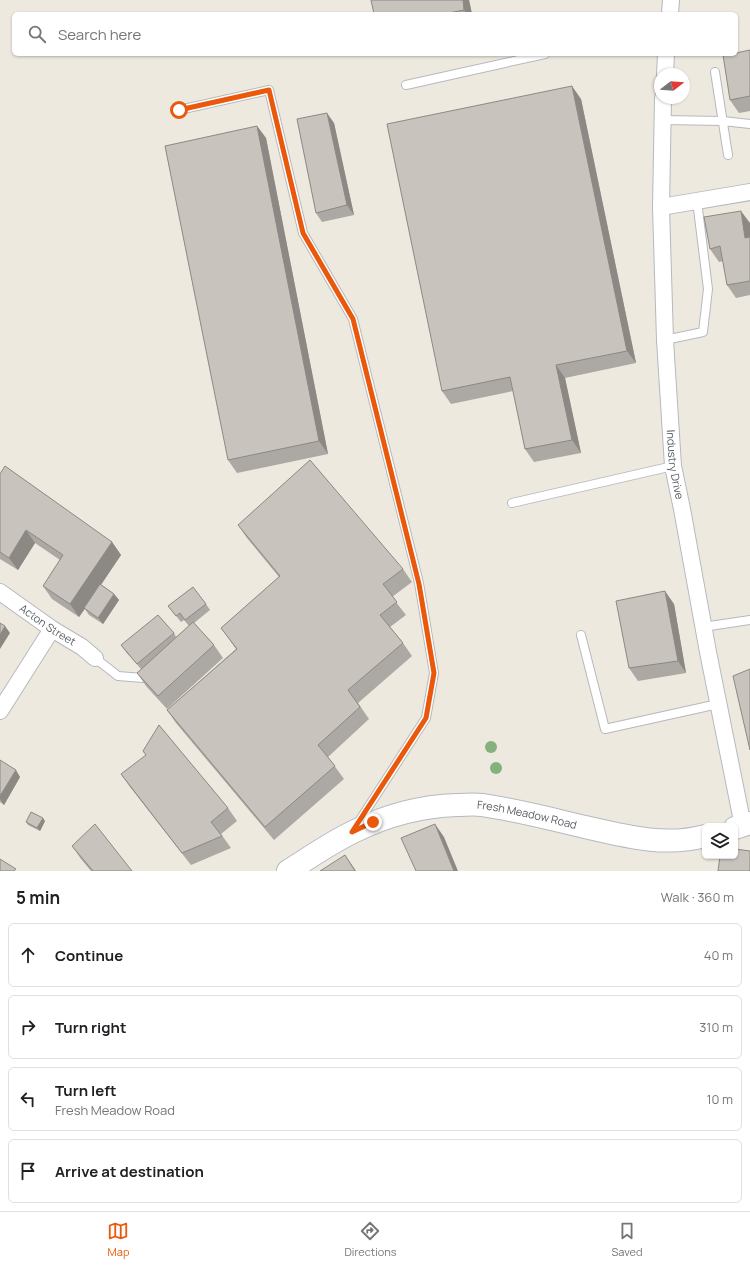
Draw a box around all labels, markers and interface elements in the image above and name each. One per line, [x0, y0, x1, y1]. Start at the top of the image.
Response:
search box [12, 12, 738, 56]
icon: search [26, 23, 48, 45]
text: Search here [58, 24, 141, 45]
north arrow [654, 68, 690, 104]
route start [170, 101, 188, 119]
street label: Industry Drive [664, 429, 688, 501]
street label: Acton Street [17, 600, 79, 649]
street label: Fresh Meadow Road [477, 797, 579, 832]
route end [364, 813, 382, 831]
map controls [702, 823, 738, 859]
button: layers [702, 823, 738, 859]
text: 5 min [16, 886, 60, 909]
text: Walk · 360 m [661, 888, 734, 906]
icon: ahead [17, 944, 39, 966]
text: Continue [55, 945, 123, 966]
text: 40 m [704, 946, 733, 964]
icon: right [17, 1016, 39, 1038]
text: Turn right [55, 1017, 126, 1038]
text: 310 m [699, 1018, 733, 1036]
text: Turn left [55, 1080, 117, 1101]
icon: left [17, 1088, 39, 1110]
text: 10 m [706, 1090, 733, 1108]
text: Fresh Meadow Road [55, 1101, 175, 1119]
icon: arrive [17, 1160, 39, 1182]
text: Arrive at destination [55, 1161, 204, 1182]
tab: Map [107, 1220, 129, 1259]
tab: Directions [344, 1220, 397, 1259]
tab: Saved [612, 1220, 643, 1259]

